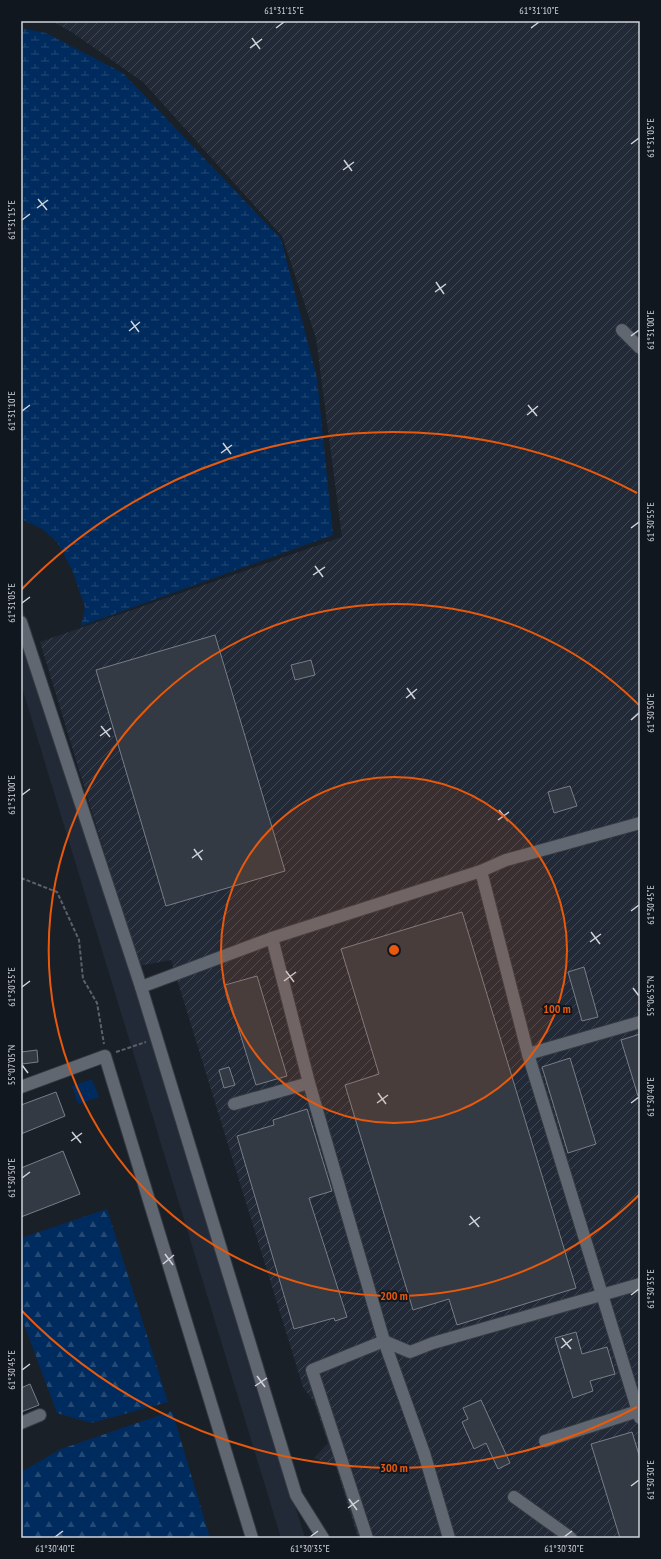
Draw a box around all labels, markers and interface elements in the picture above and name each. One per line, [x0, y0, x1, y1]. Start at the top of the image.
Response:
text: 61°31'15"E [264, 4, 304, 17]
text: 61°31'10"E [519, 4, 559, 17]
text: 61°31'05"E [644, 118, 657, 158]
text: 61°31'15"E [5, 200, 18, 240]
text: 61°31'00"E [644, 310, 657, 350]
text: 61°31'10"E [5, 391, 18, 431]
text: 61°30'55"E [644, 502, 657, 542]
text: 61°31'05"E [5, 583, 18, 623]
text: 61°30'50"E [644, 693, 657, 733]
text: 61°31'00"E [5, 775, 18, 815]
text: 61°30'45"E [644, 885, 657, 925]
centre of rings [387, 943, 401, 957]
text: 61°30'55"E [5, 967, 18, 1007]
text: 55°06'55"N [644, 976, 657, 1016]
text: 100 m [543, 1001, 571, 1016]
text: 55°07'05"N [5, 1045, 18, 1085]
text: 61°30'40"E [644, 1077, 657, 1117]
text: 61°30'50"E [5, 1158, 18, 1198]
text: 61°30'35"E [644, 1269, 657, 1309]
text: 200 m [380, 1288, 408, 1303]
text: 61°30'45"E [5, 1350, 18, 1390]
text: 300 m [380, 1460, 408, 1475]
text: 61°30'30"E [644, 1460, 657, 1500]
text: 61°30'40"E [35, 1542, 75, 1555]
text: 61°30'35"E [290, 1542, 330, 1555]
text: 61°30'30"E [544, 1542, 584, 1555]

